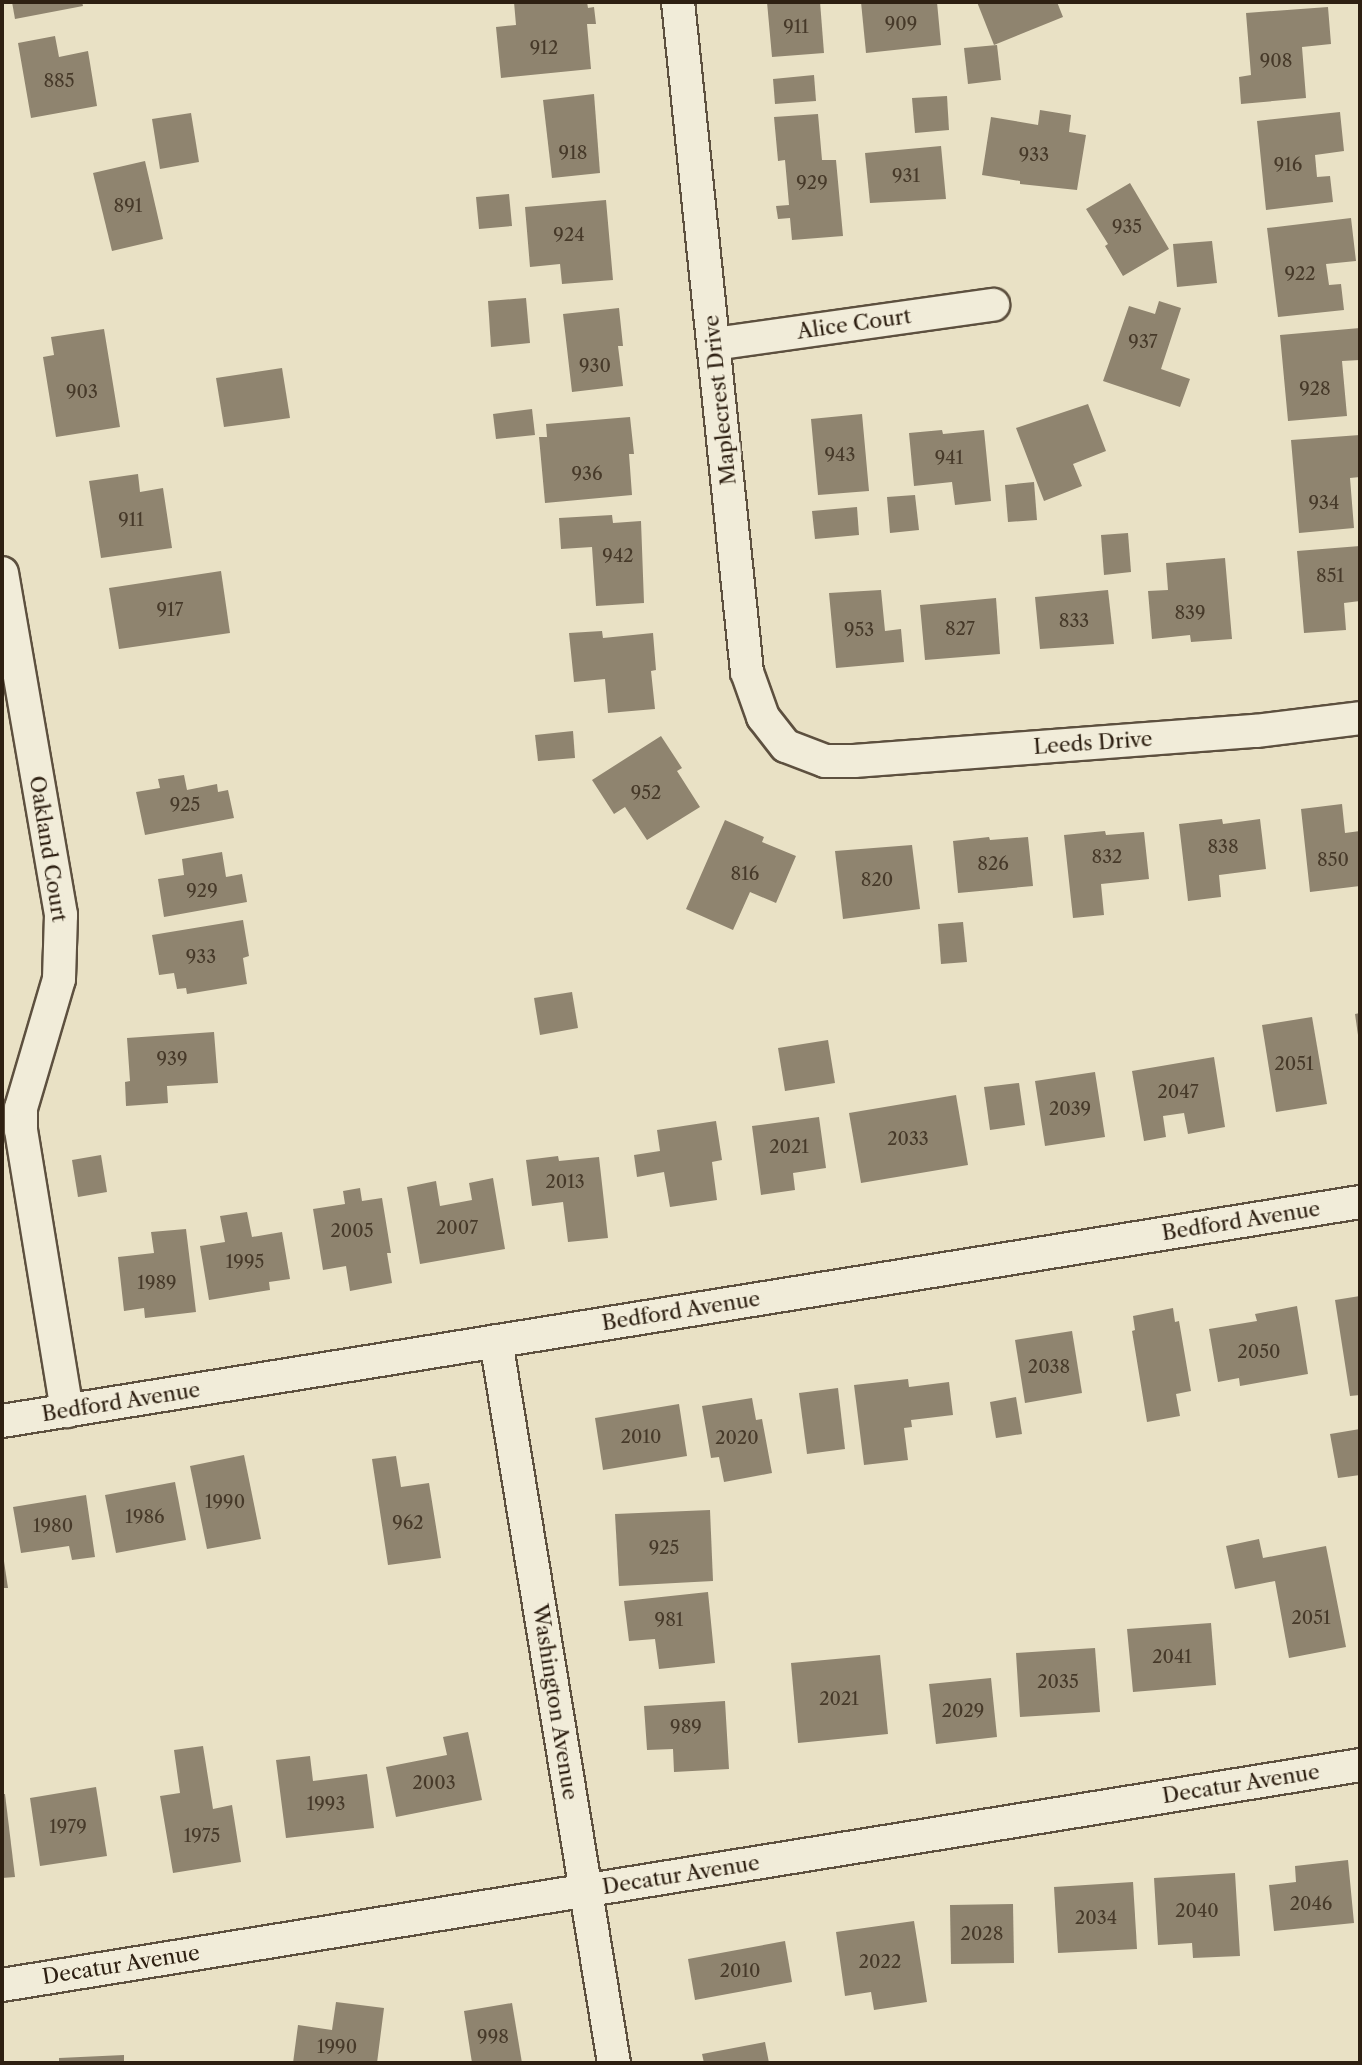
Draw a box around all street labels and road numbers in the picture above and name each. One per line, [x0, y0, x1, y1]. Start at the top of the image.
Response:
street label: Alice Court [795, 304, 913, 344]
street label: Maplecrest Drive [699, 314, 741, 486]
street label: Leeds Drive [1033, 726, 1153, 760]
street label: Oakland Court [24, 774, 72, 924]
street label: Bedford Avenue [1160, 1196, 1322, 1246]
street label: Bedford Avenue [600, 1286, 762, 1336]
street label: Bedford Avenue [40, 1377, 202, 1427]
street label: Washington Avenue [527, 1602, 583, 1802]
street label: Decatur Avenue [1160, 1759, 1322, 1809]
street label: Decatur Avenue [600, 1850, 762, 1900]
street label: Decatur Avenue [40, 1940, 202, 1990]

